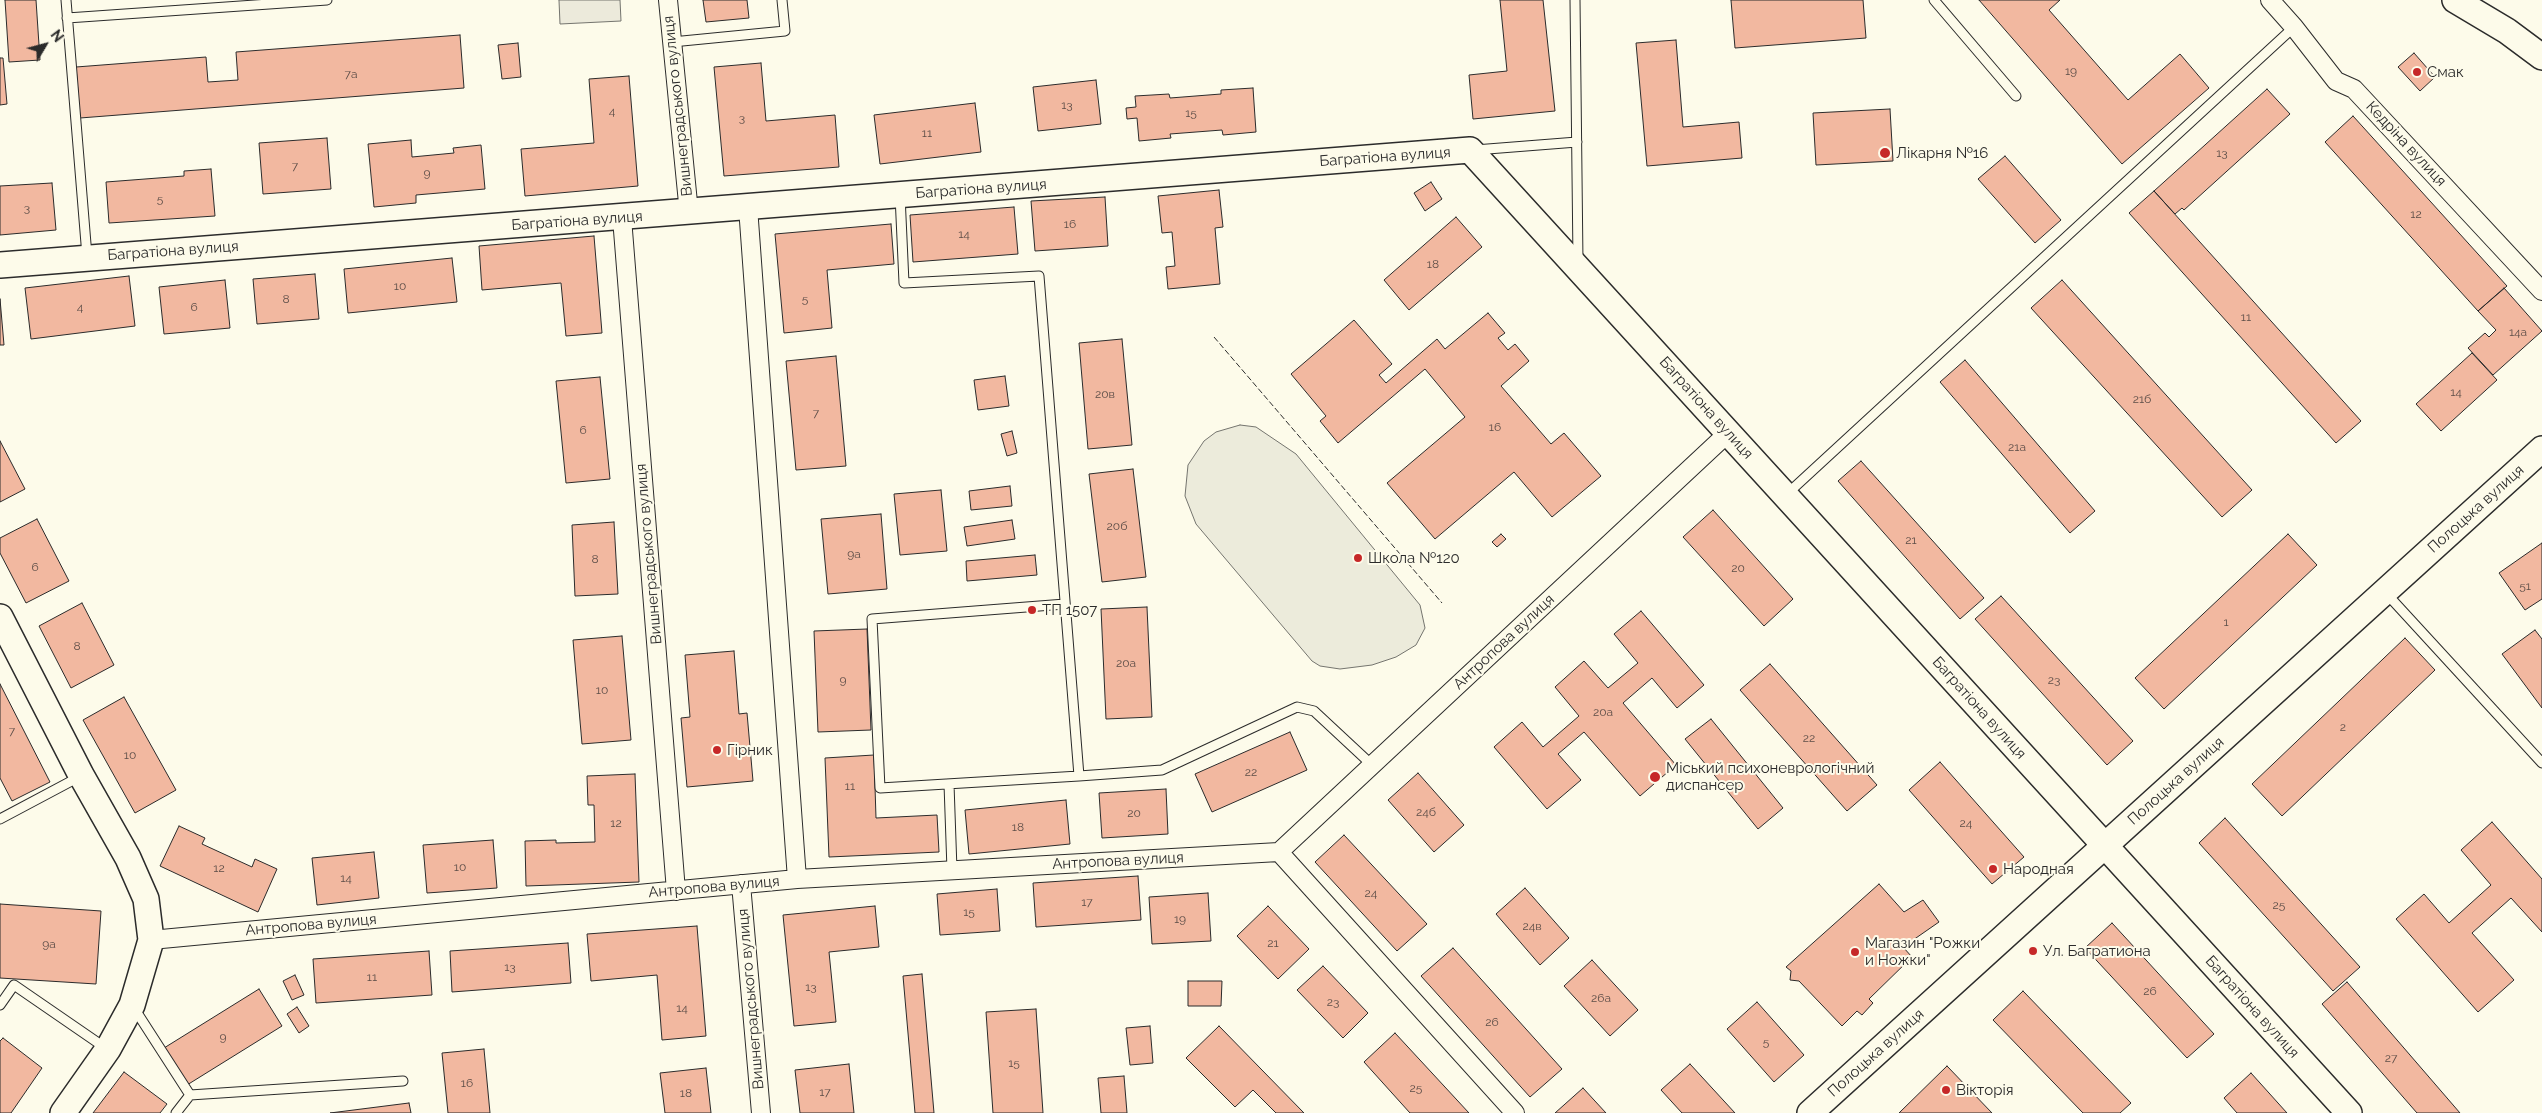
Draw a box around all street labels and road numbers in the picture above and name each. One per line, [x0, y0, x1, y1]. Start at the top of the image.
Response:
street label: Вишнеградського вулиця [660, 15, 696, 197]
street label: Кедріна вулиця [2362, 98, 2450, 190]
street label: Багратіона вулиця [1319, 143, 1451, 171]
street label: Багратіона вулиця [915, 175, 1047, 203]
street label: Багратіона вулиця [511, 207, 643, 235]
street label: Багратіона вулиця [107, 237, 239, 265]
street label: Багратіона вулиця [1655, 353, 1757, 463]
street label: Полоцька вулиця [2424, 461, 2528, 557]
street label: Вишнеградського вулиця [632, 463, 666, 645]
street label: Антропова вулиця [1450, 590, 1558, 694]
street label: Багратіона вулиця [1928, 653, 2030, 763]
street label: Полоцька вулиця [2124, 733, 2228, 829]
street label: Антропова вулиця [1052, 849, 1184, 873]
street label: Антропова вулиця [648, 872, 780, 902]
street label: Вишнеградського вулиця [734, 908, 768, 1090]
street label: Антропова вулиця [245, 910, 377, 940]
street label: Багратіона вулиця [2201, 952, 2303, 1062]
street label: Полоцька вулиця [1824, 1005, 1928, 1101]

